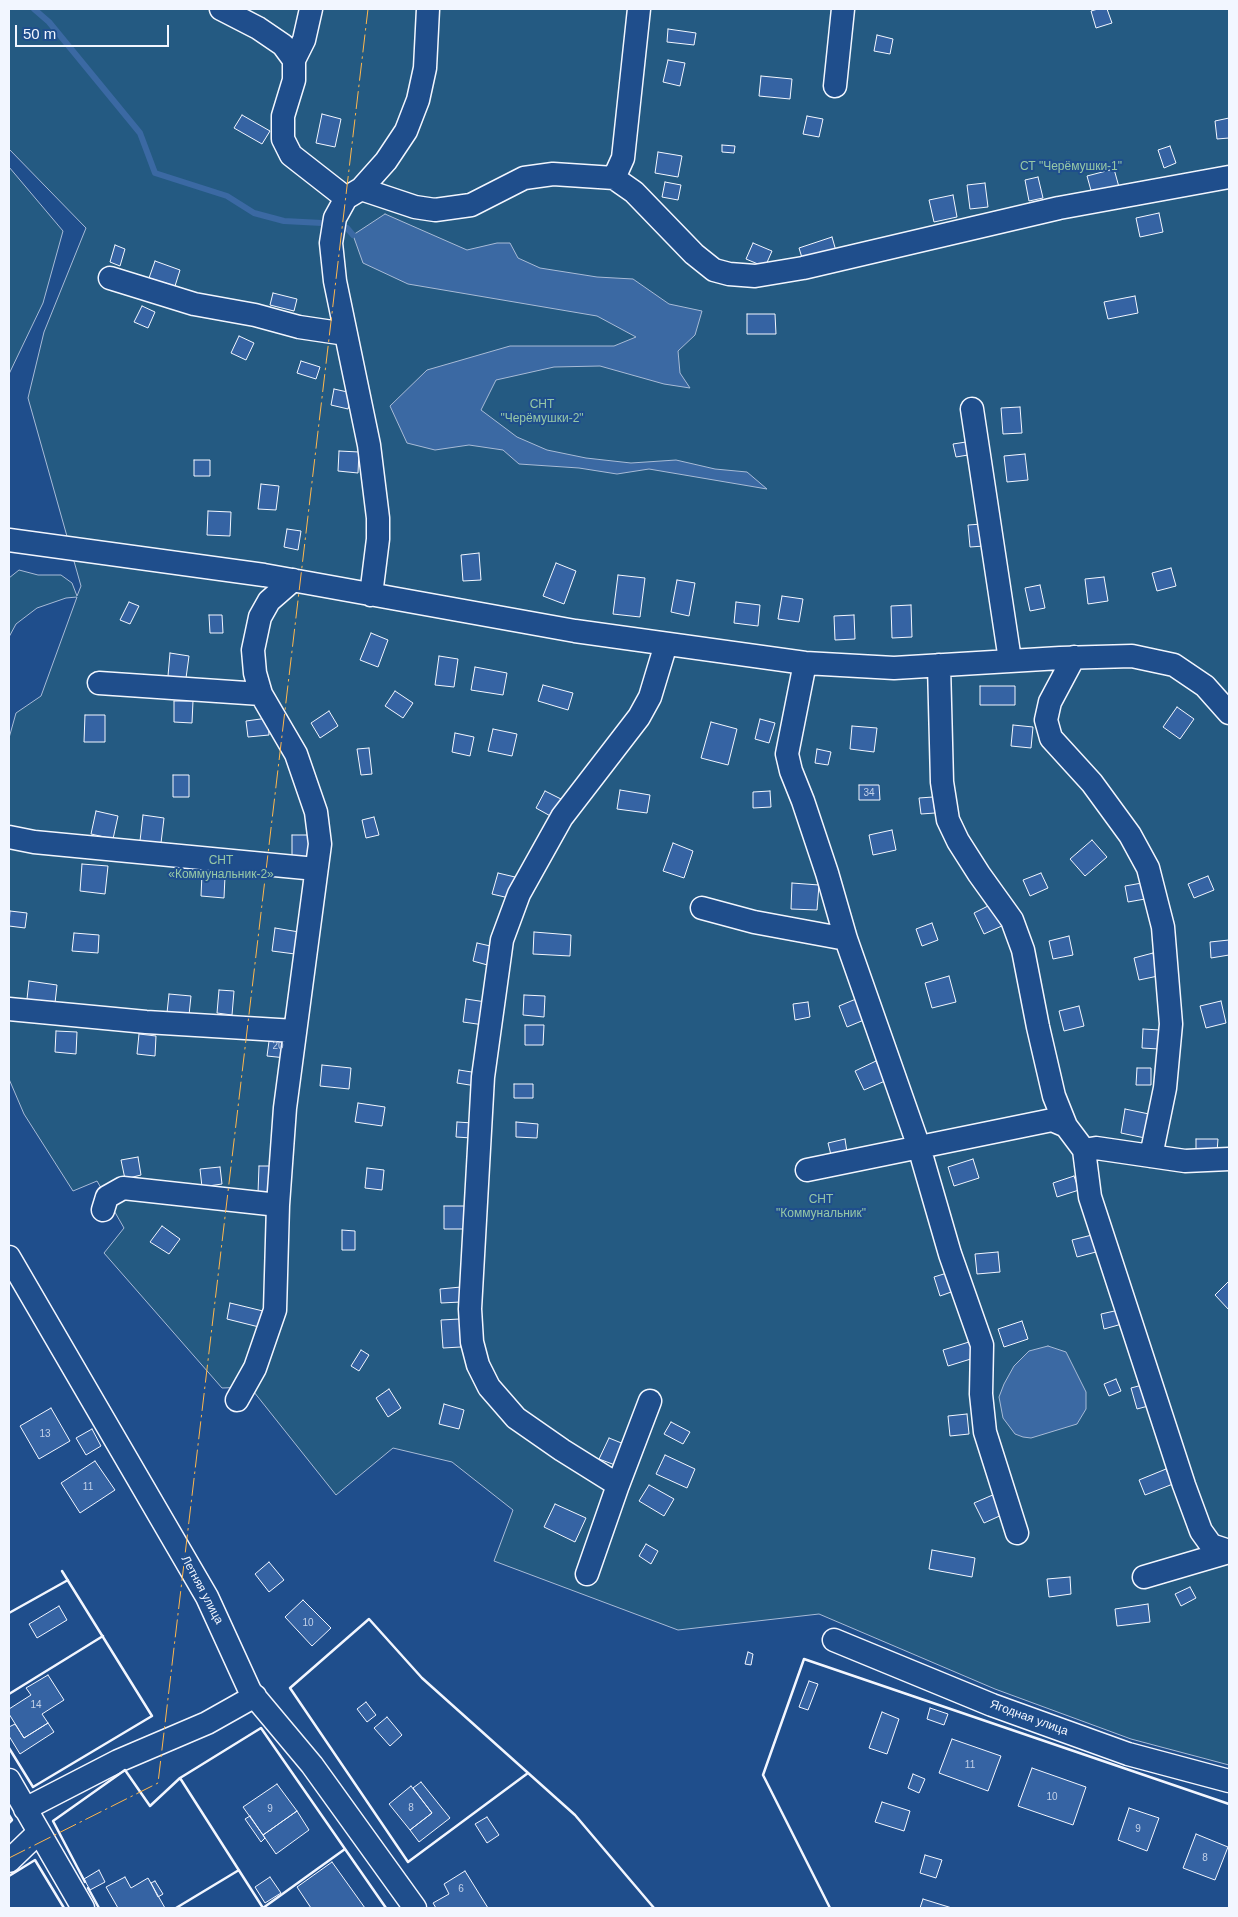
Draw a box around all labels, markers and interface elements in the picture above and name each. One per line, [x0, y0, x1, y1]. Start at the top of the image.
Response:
scale bar [18, 15, 171, 47]
text: 50 m [23, 25, 56, 42]
park label: СТ "Черёмушки-1" [1020, 160, 1122, 174]
park label: СНТ "Черёмушки-2" [500, 398, 584, 426]
house number: 34 [863, 787, 875, 799]
park label: СНТ «Коммунальник-2» [168, 854, 274, 882]
house number: 20 [272, 1040, 284, 1052]
park label: СНТ "Коммунальник" [776, 1193, 866, 1221]
house number: 13 [39, 1428, 51, 1440]
house number: 11 [83, 1481, 93, 1493]
street label: Летняя улица [178, 1553, 226, 1627]
house number: 10 [302, 1617, 314, 1629]
street label: Ягодная улица [988, 1697, 1070, 1739]
house number: 14 [30, 1699, 42, 1711]
house number: 11 [965, 1759, 975, 1771]
house number: 10 [1046, 1791, 1058, 1803]
house number: 8 [408, 1802, 414, 1814]
house number: 9 [267, 1803, 273, 1815]
house number: 9 [1135, 1823, 1141, 1835]
house number: 8 [1202, 1852, 1208, 1864]
house number: 6 [458, 1883, 464, 1895]

